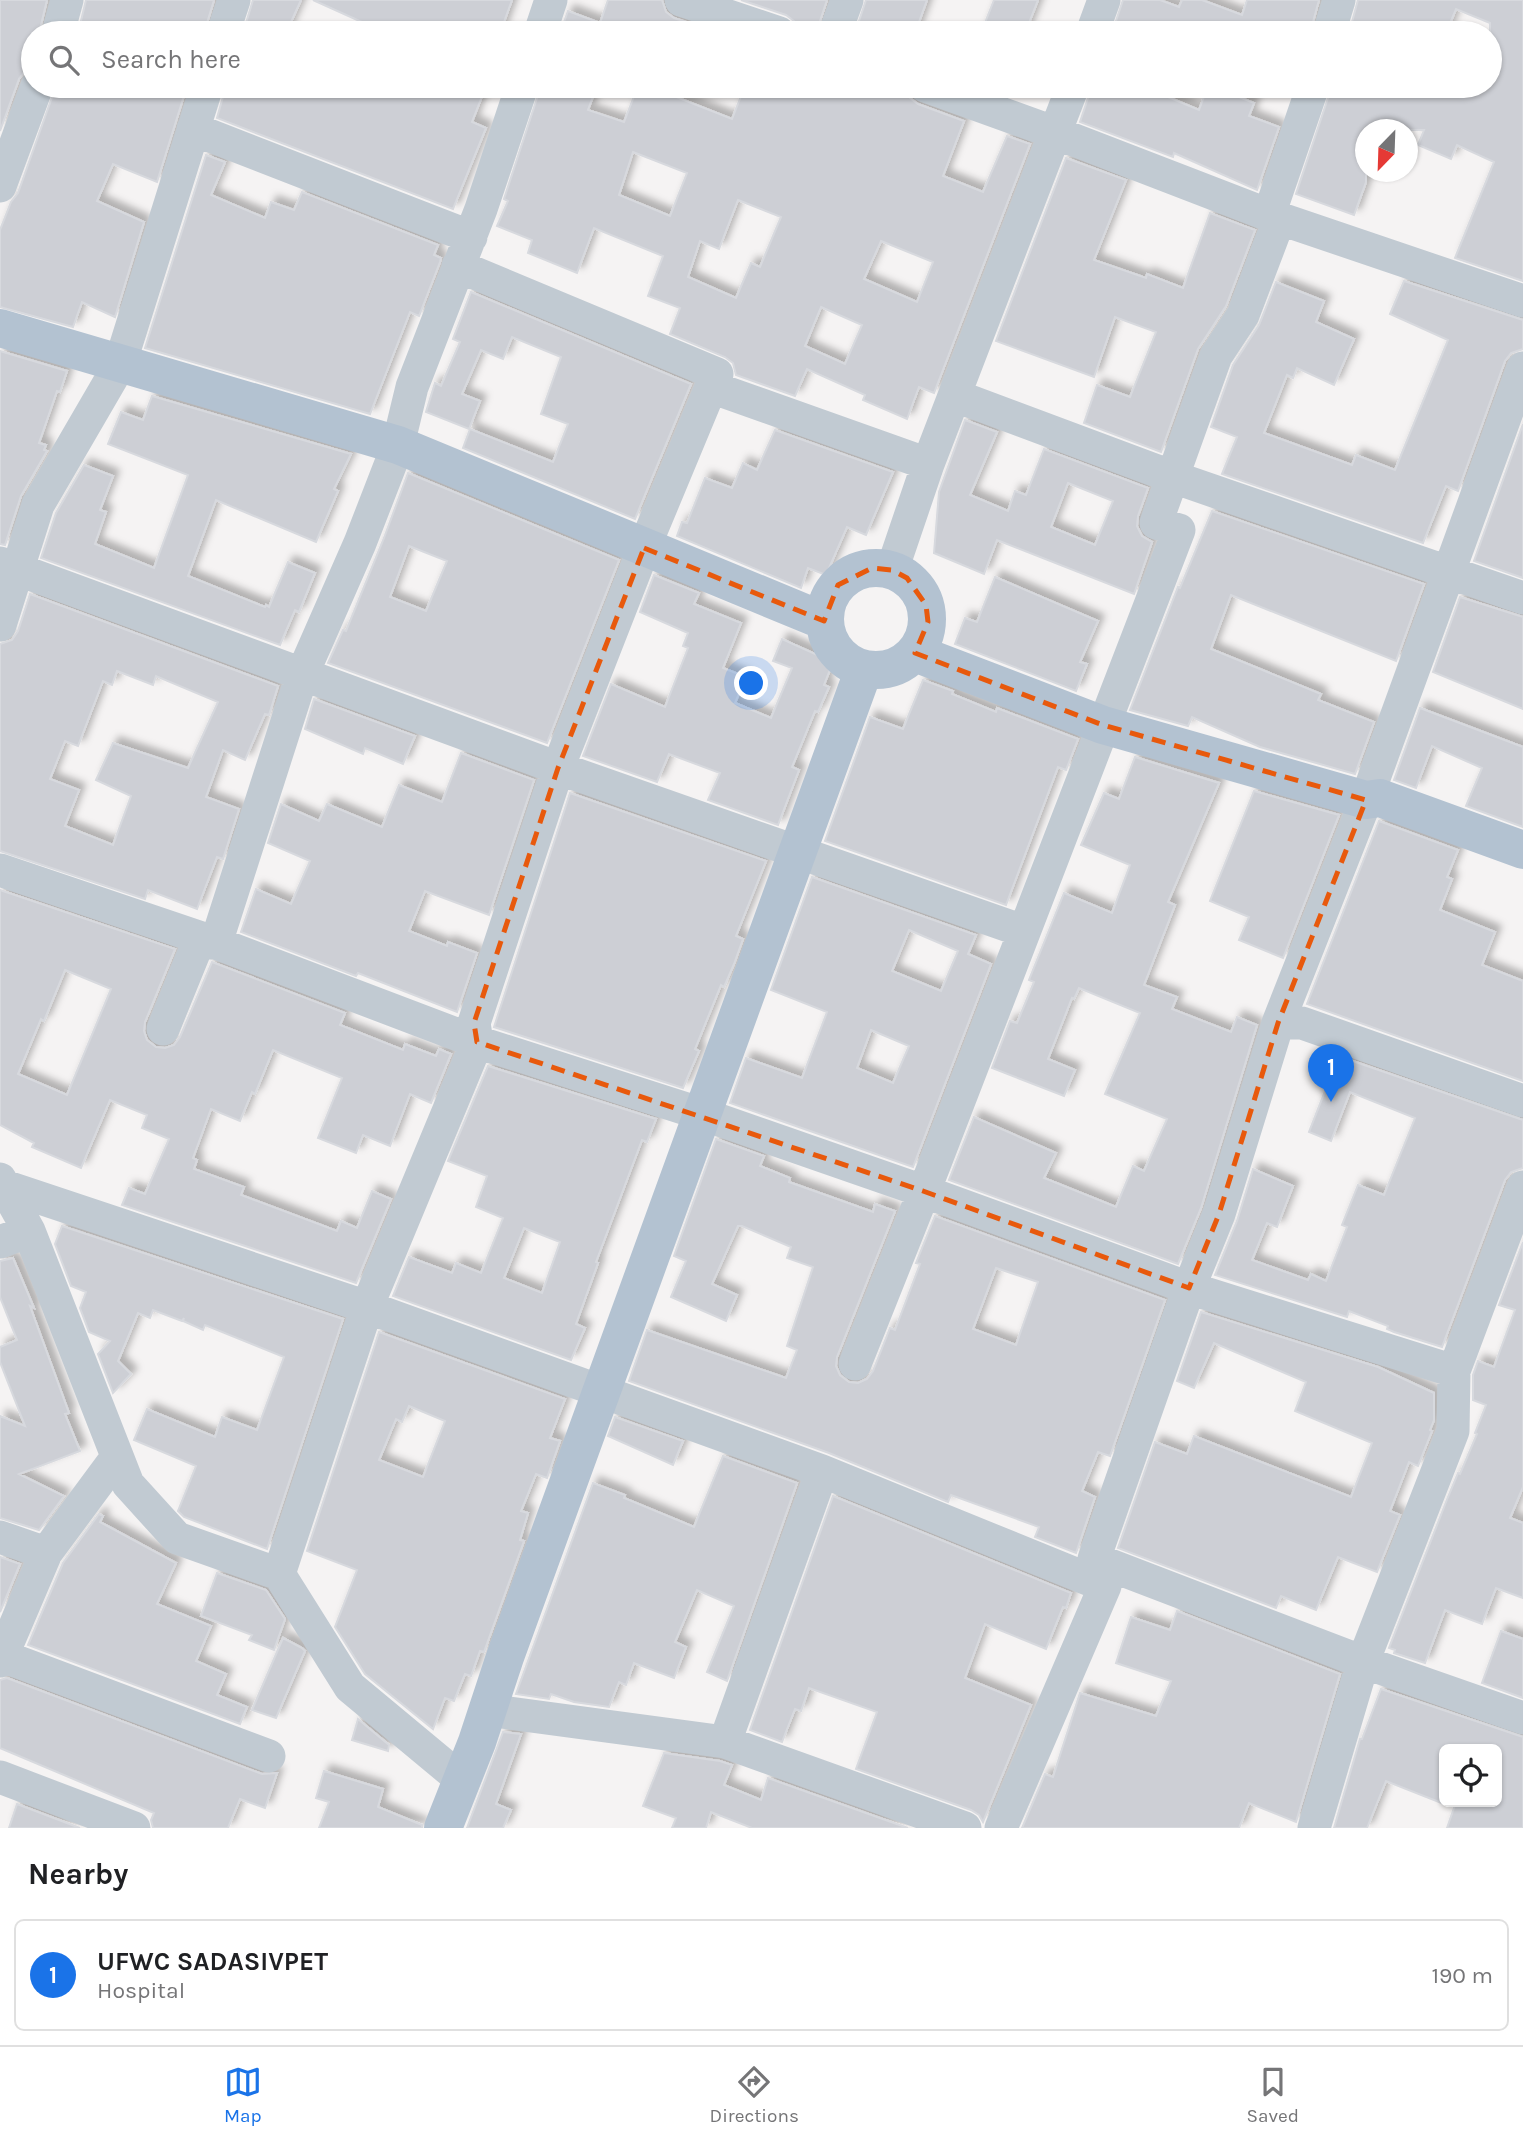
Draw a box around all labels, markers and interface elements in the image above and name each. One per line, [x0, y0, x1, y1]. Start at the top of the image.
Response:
search box [21, 21, 1502, 98]
icon: search [45, 41, 83, 79]
text: Search here [101, 44, 241, 75]
north arrow [1355, 119, 1418, 182]
your location [734, 666, 768, 700]
pin: 1 [1308, 1044, 1354, 1102]
map controls [1439, 1744, 1502, 1807]
button: locate [1439, 1744, 1502, 1807]
text: Nearby [28, 1856, 128, 1892]
text: UFWC SADASIVPET [97, 1946, 328, 1977]
text: 1 [49, 1962, 57, 1989]
text: 190 m [1431, 1962, 1493, 1989]
text: Hospital [97, 1977, 185, 2004]
tab: Map [224, 2063, 262, 2127]
tab: Directions [710, 2063, 799, 2127]
tab: Saved [1247, 2063, 1299, 2127]

